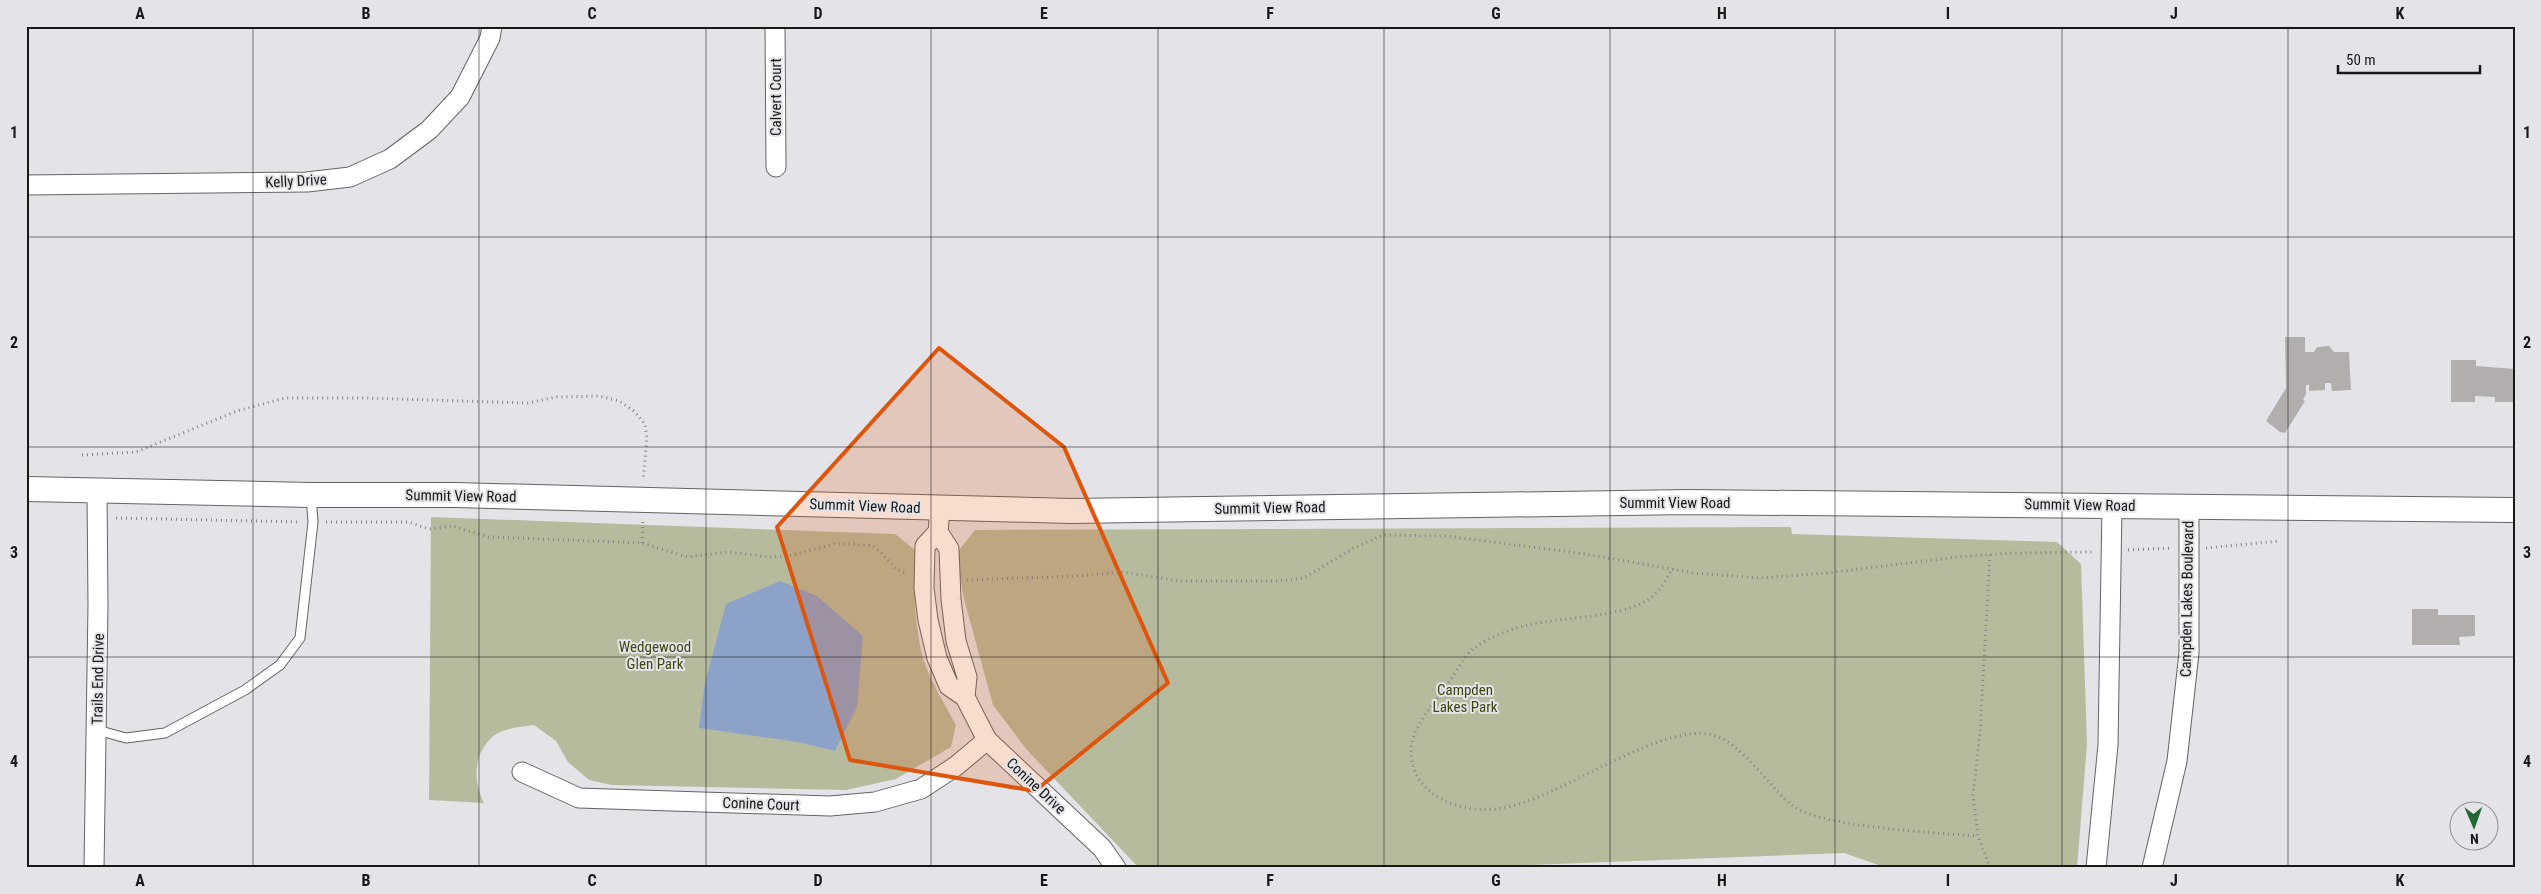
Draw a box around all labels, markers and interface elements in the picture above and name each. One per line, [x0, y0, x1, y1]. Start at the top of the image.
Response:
text: A [135, 4, 145, 23]
text: B [362, 4, 371, 23]
text: C [587, 4, 597, 23]
text: D [813, 4, 823, 23]
text: E [1040, 4, 1048, 23]
text: F [1266, 4, 1274, 23]
text: G [1491, 4, 1501, 23]
text: H [1717, 4, 1727, 23]
text: I [1946, 4, 1950, 23]
text: J [2170, 4, 2178, 23]
text: K [2396, 4, 2405, 23]
scale bar [2338, 42, 2481, 74]
text: 50 m [2346, 51, 2376, 69]
street label: Calvert Court [767, 58, 785, 136]
text: 1 [10, 123, 18, 142]
text: 1 [2523, 123, 2531, 142]
street label: Kelly Drive [265, 170, 327, 192]
text: 2 [10, 333, 18, 352]
text: 2 [2523, 333, 2531, 352]
street label: Summit View Road [405, 486, 517, 506]
street label: Summit View Road [1619, 494, 1731, 512]
street label: Summit View Road [809, 495, 921, 517]
street label: Summit View Road [2024, 495, 2136, 515]
street label: Summit View Road [1214, 498, 1326, 518]
street label: Campden Lakes Boulevard [2177, 521, 2197, 677]
text: 3 [10, 543, 18, 562]
text: 3 [2523, 543, 2531, 562]
street label: Trails End Drive [88, 633, 108, 725]
park label: Wedgewood Glen Park [619, 638, 691, 673]
park label: Campden Lakes Park [1433, 681, 1498, 716]
text: 4 [10, 752, 18, 771]
text: 4 [2523, 752, 2531, 771]
street label: Conine Drive [1003, 754, 1069, 818]
street label: Conine Court [722, 794, 800, 814]
north arrow [2448, 802, 2498, 852]
text: N [2470, 831, 2479, 847]
text: A [135, 871, 145, 890]
text: B [362, 871, 371, 890]
text: C [587, 871, 597, 890]
text: D [813, 871, 823, 890]
text: E [1040, 871, 1048, 890]
text: F [1266, 871, 1274, 890]
text: G [1491, 871, 1501, 890]
text: H [1717, 871, 1727, 890]
text: I [1946, 871, 1950, 890]
text: J [2170, 871, 2178, 890]
text: K [2396, 871, 2405, 890]

